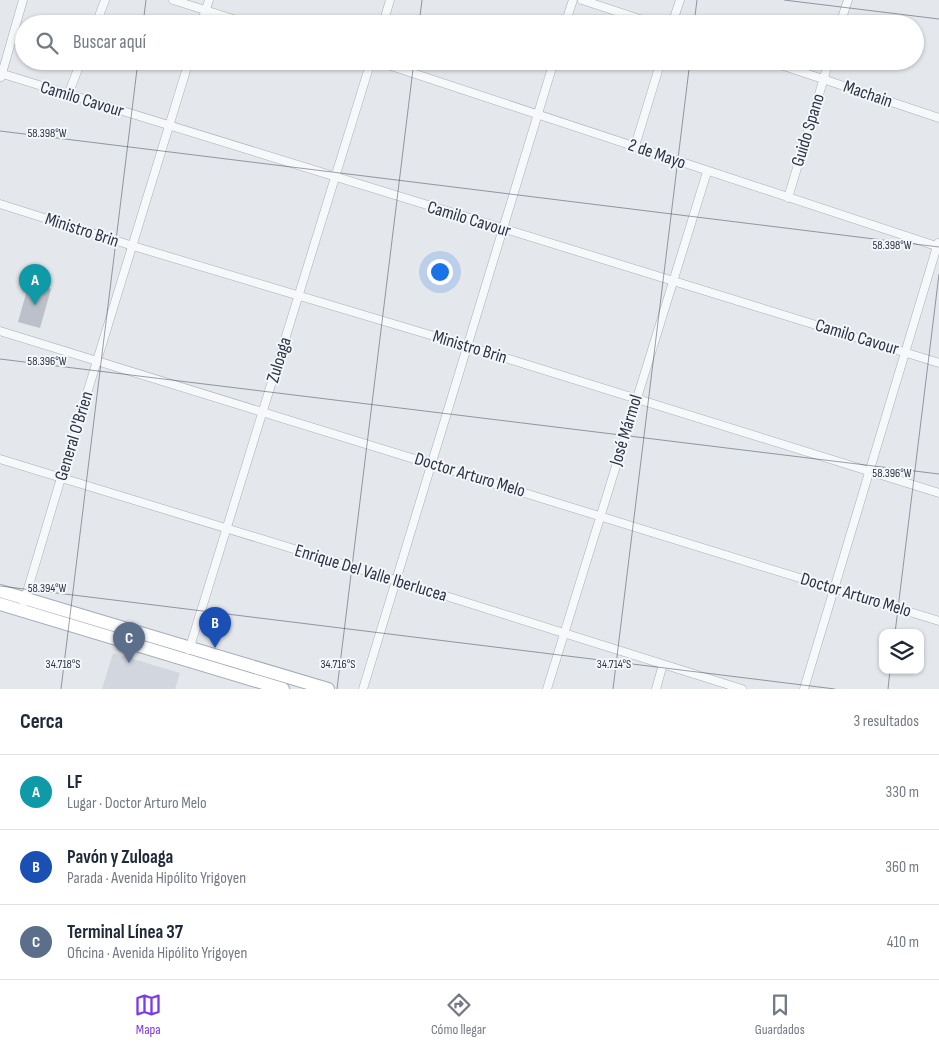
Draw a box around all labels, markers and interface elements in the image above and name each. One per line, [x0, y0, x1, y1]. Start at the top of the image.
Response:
search box [15, 15, 924, 70]
icon: search [33, 29, 61, 57]
text: Buscar aquí [73, 31, 146, 54]
street label: Camilo Cavour [38, 76, 126, 122]
street label: Machain [841, 76, 895, 112]
street label: Guido Spano [787, 91, 829, 169]
text: 58.398°W [27, 126, 67, 141]
street label: 2 de Mayo [625, 134, 689, 174]
street label: Camilo Cavour [425, 196, 513, 242]
street label: Ministro Brin [42, 208, 122, 252]
text: 58.398°W [872, 238, 912, 253]
your location [427, 259, 453, 285]
pin: A [19, 264, 51, 305]
street label: Camilo Cavour [813, 314, 901, 360]
street label: Ministro Brin [430, 326, 510, 368]
street label: Zuloaga [262, 335, 296, 385]
text: 58.396°W [27, 354, 67, 369]
street label: General O'Brien [50, 389, 98, 483]
street label: José Mármol [605, 392, 647, 469]
street label: Doctor Arturo Melo [412, 448, 528, 502]
text: 58.396°W [872, 466, 912, 481]
street label: Enrique Del Valle Iberlucea [292, 540, 450, 606]
street label: Doctor Arturo Melo [798, 568, 914, 622]
text: 58.394°W [28, 581, 66, 596]
pin: B [199, 607, 231, 648]
pin: C [113, 622, 145, 663]
map controls [879, 629, 924, 674]
button: layers [879, 629, 924, 674]
text: 34.718°S [46, 657, 80, 672]
text: 34.716°S [321, 657, 355, 672]
text: 34.714°S [597, 657, 631, 672]
text: Cerca [20, 709, 63, 734]
text: 3 resultados [854, 712, 919, 731]
text: LF [67, 771, 82, 794]
text: A [32, 783, 40, 802]
text: 330 m [886, 783, 919, 802]
text: Lugar · Doctor Arturo Melo [67, 794, 207, 813]
text: Pavón y Zuloaga [67, 846, 173, 869]
text: B [32, 858, 40, 877]
text: 360 m [885, 858, 919, 877]
text: Parada · Avenida Hipólito Yrigoyen [67, 869, 246, 888]
text: Terminal Línea 37 [67, 921, 183, 944]
text: C [32, 933, 40, 952]
text: 410 m [887, 933, 919, 952]
text: Oficina · Avenida Hipólito Yrigoyen [67, 944, 247, 963]
tab: Mapa [134, 991, 162, 1038]
tab: Cómo llegar [431, 991, 486, 1038]
tab: Guardados [755, 991, 805, 1038]

